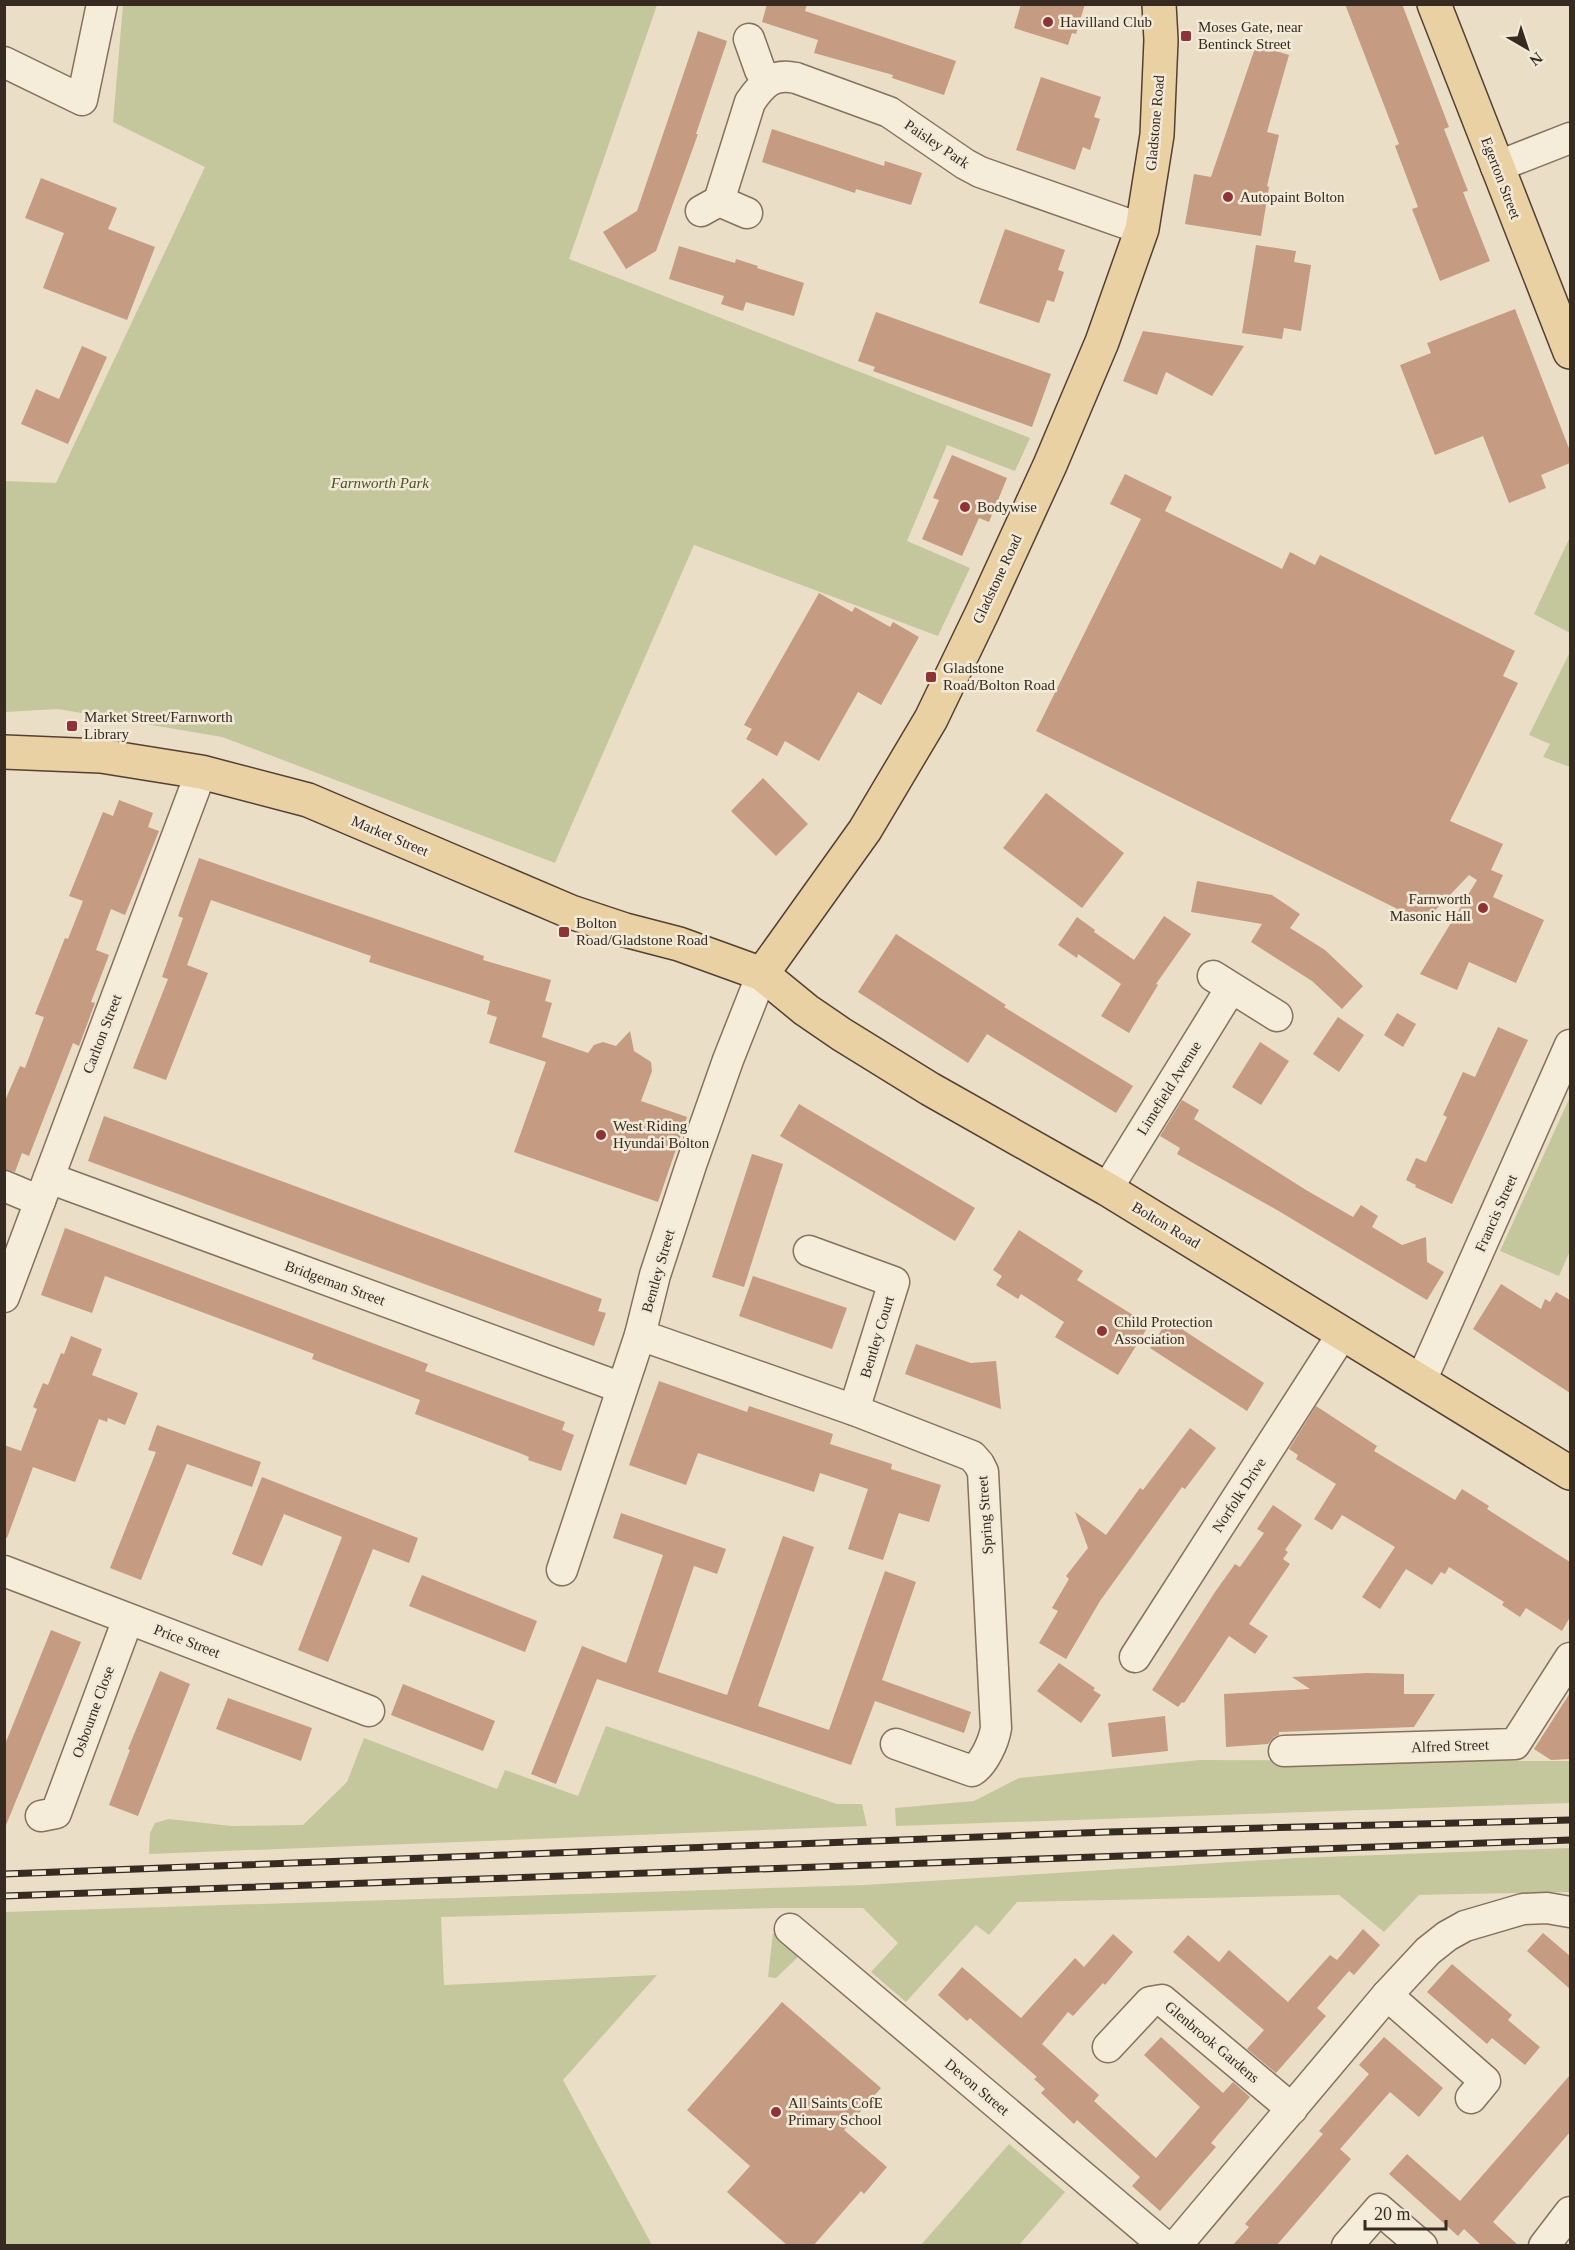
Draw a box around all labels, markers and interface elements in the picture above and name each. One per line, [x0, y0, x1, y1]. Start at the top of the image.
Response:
place label: Havilland Club [1060, 14, 1152, 30]
marker: Havilland Club [1041, 15, 1055, 29]
north arrow [1497, 18, 1557, 78]
place label: Moses Gate, near Bentinck Street [1198, 19, 1303, 52]
marker: Moses Gate, near Bentinck Street [1179, 29, 1193, 43]
text: N [1526, 49, 1546, 70]
street label: Gladstone Road [1143, 74, 1167, 172]
street label: Paisley Park [902, 117, 973, 172]
street label: Egerton Street [1478, 135, 1524, 222]
place label: Autopaint Bolton [1240, 189, 1345, 205]
marker: Autopaint Bolton [1221, 190, 1235, 204]
park label: Farnworth Park [330, 475, 429, 491]
place label: Bodywise [977, 499, 1037, 515]
marker: Bodywise [958, 500, 972, 514]
street label: Gladstone Road [969, 532, 1025, 626]
place label: Gladstone Road/Bolton Road [943, 660, 1056, 693]
marker: Gladstone Road/Bolton Road [924, 670, 938, 684]
place label: Market Street/Farnworth Library [84, 709, 233, 742]
marker: Market Street/Farnworth Library [65, 719, 79, 733]
street label: Market Street [349, 813, 432, 860]
place label: Farnworth Masonic Hall [1390, 891, 1471, 924]
marker: Farnworth Masonic Hall [1476, 901, 1490, 915]
place label: Bolton Road/Gladstone Road [576, 915, 709, 948]
marker: Bolton Road/Gladstone Road [557, 925, 571, 939]
street label: Carlton Street [80, 991, 125, 1076]
street label: Limefield Avenue [1134, 1038, 1204, 1138]
place label: West Riding Hyundai Bolton [613, 1118, 710, 1151]
marker: West Riding Hyundai Bolton [594, 1128, 608, 1142]
street label: Francis Street [1472, 1171, 1521, 1254]
street label: Bolton Road [1129, 1199, 1203, 1252]
street label: Bentley Street [639, 1227, 678, 1314]
street label: Bridgeman Street [283, 1257, 388, 1309]
street label: Bentley Court [857, 1293, 897, 1380]
place label: Child Protection Association [1114, 1314, 1213, 1347]
marker: Child Protection Association [1095, 1324, 1109, 1338]
street label: Norfolk Drive [1209, 1455, 1269, 1535]
street label: Spring Street [974, 1474, 996, 1555]
street label: Price Street [152, 1621, 223, 1661]
street label: Osbourne Close [69, 1664, 117, 1760]
street label: Alfred Street [1411, 1737, 1490, 1755]
street label: Glenbrook Gardens [1162, 1998, 1262, 2086]
street label: Devon Street [942, 2056, 1013, 2119]
place label: All Saints CofE Primary School [788, 2095, 883, 2128]
marker: All Saints CofE Primary School [769, 2105, 783, 2119]
scale bar [1365, 2193, 1446, 2231]
text: 20 m [1374, 2204, 1411, 2224]

